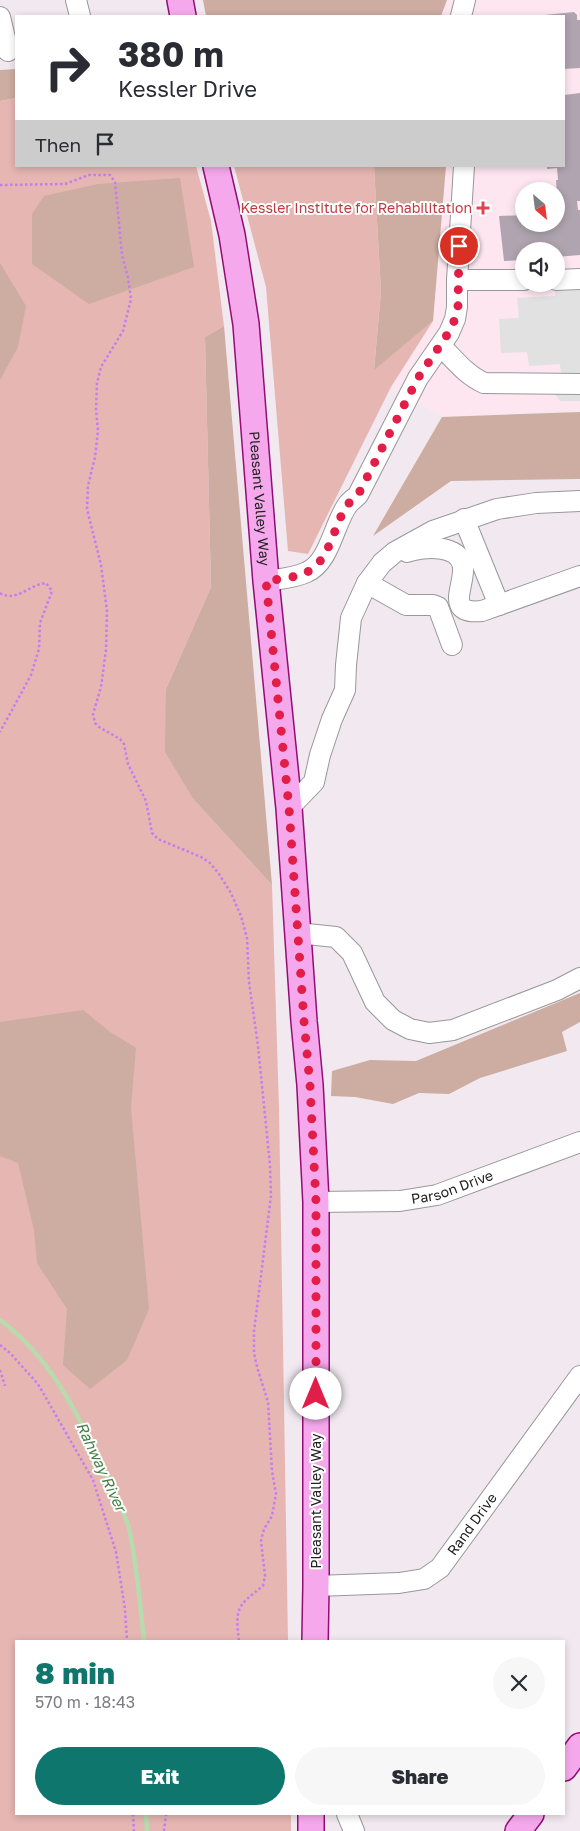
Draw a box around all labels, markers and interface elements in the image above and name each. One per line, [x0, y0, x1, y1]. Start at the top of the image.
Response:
text: 380 m [118, 33, 224, 75]
icon: right [35, 35, 100, 100]
text: Kessler Drive [118, 75, 257, 102]
icon: arrive [91, 130, 119, 158]
text: Then [35, 133, 81, 156]
north arrow [515, 182, 565, 232]
map controls [515, 182, 565, 292]
place label: Kessler Institute for Rehabilitation [240, 199, 472, 216]
marker: Kessler Institute for Rehabilitation [476, 201, 490, 215]
pin [438, 225, 480, 267]
icon: arrive [445, 232, 473, 260]
button: sound [515, 242, 565, 292]
street label: Pleasant Valley Way [246, 430, 274, 567]
street label: Parson Drive [410, 1166, 495, 1207]
position arrow [289, 1367, 341, 1419]
water label: Rahway River [72, 1419, 131, 1517]
street label: Pleasant Valley Way [307, 1433, 324, 1569]
street label: Rand Drive [443, 1489, 500, 1558]
text: 8 min [35, 1655, 115, 1691]
button: close [493, 1657, 545, 1709]
text: 570 m · 18:43 [35, 1692, 135, 1712]
button: Exit [35, 1747, 285, 1805]
button: Share [295, 1747, 545, 1805]

